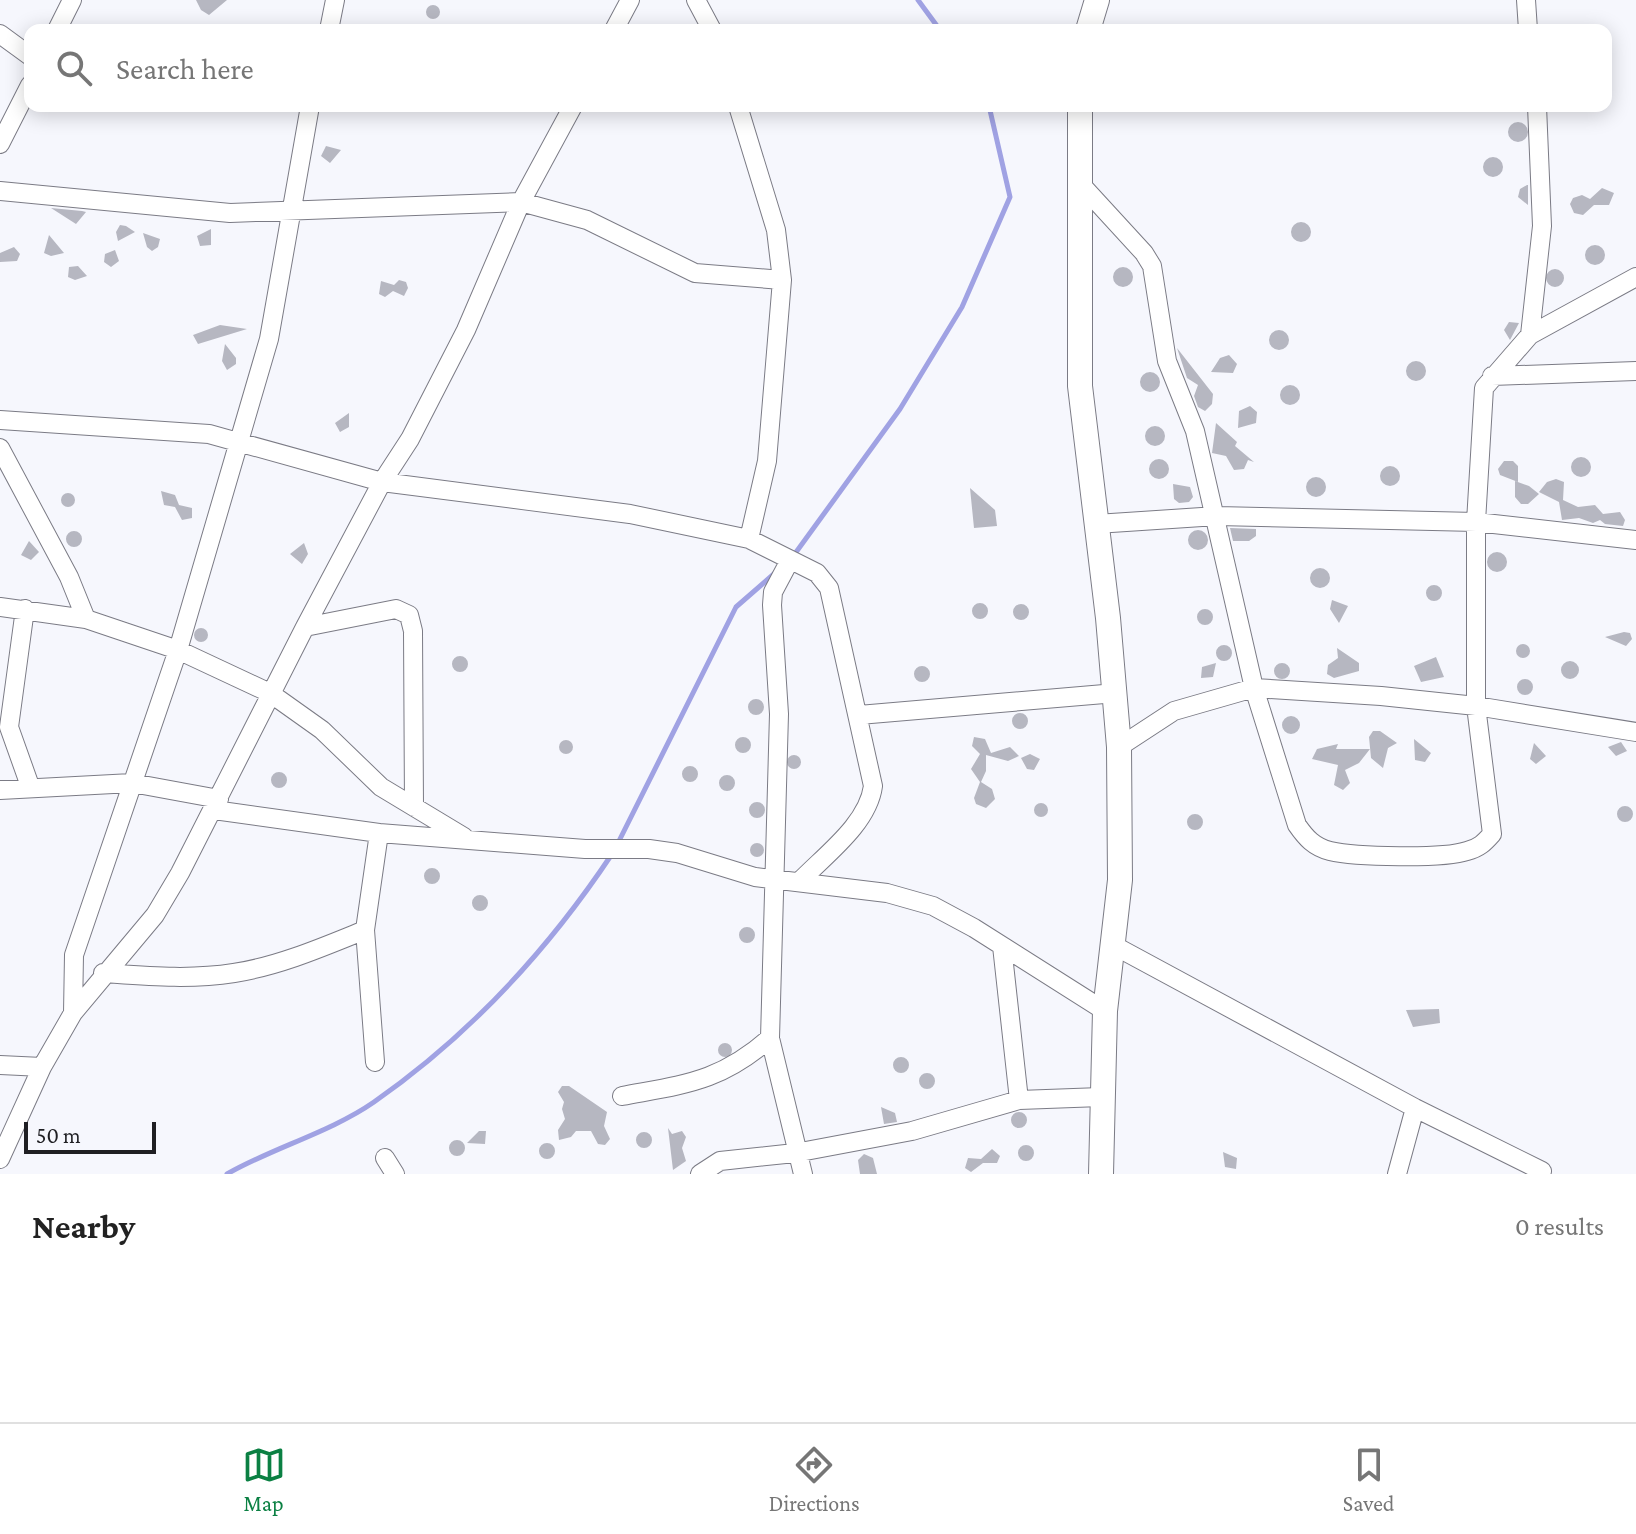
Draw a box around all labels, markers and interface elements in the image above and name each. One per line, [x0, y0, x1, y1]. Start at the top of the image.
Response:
search box [24, 24, 1612, 112]
icon: search [52, 46, 96, 90]
text: Search here [116, 52, 254, 85]
scale bar [24, 1118, 156, 1154]
text: 50 m [36, 1123, 81, 1148]
text: Nearby [32, 1208, 135, 1245]
text: 0 results [1515, 1212, 1604, 1241]
tab: Map [242, 1443, 286, 1516]
tab: Directions [769, 1443, 860, 1516]
tab: Saved [1343, 1443, 1394, 1516]

